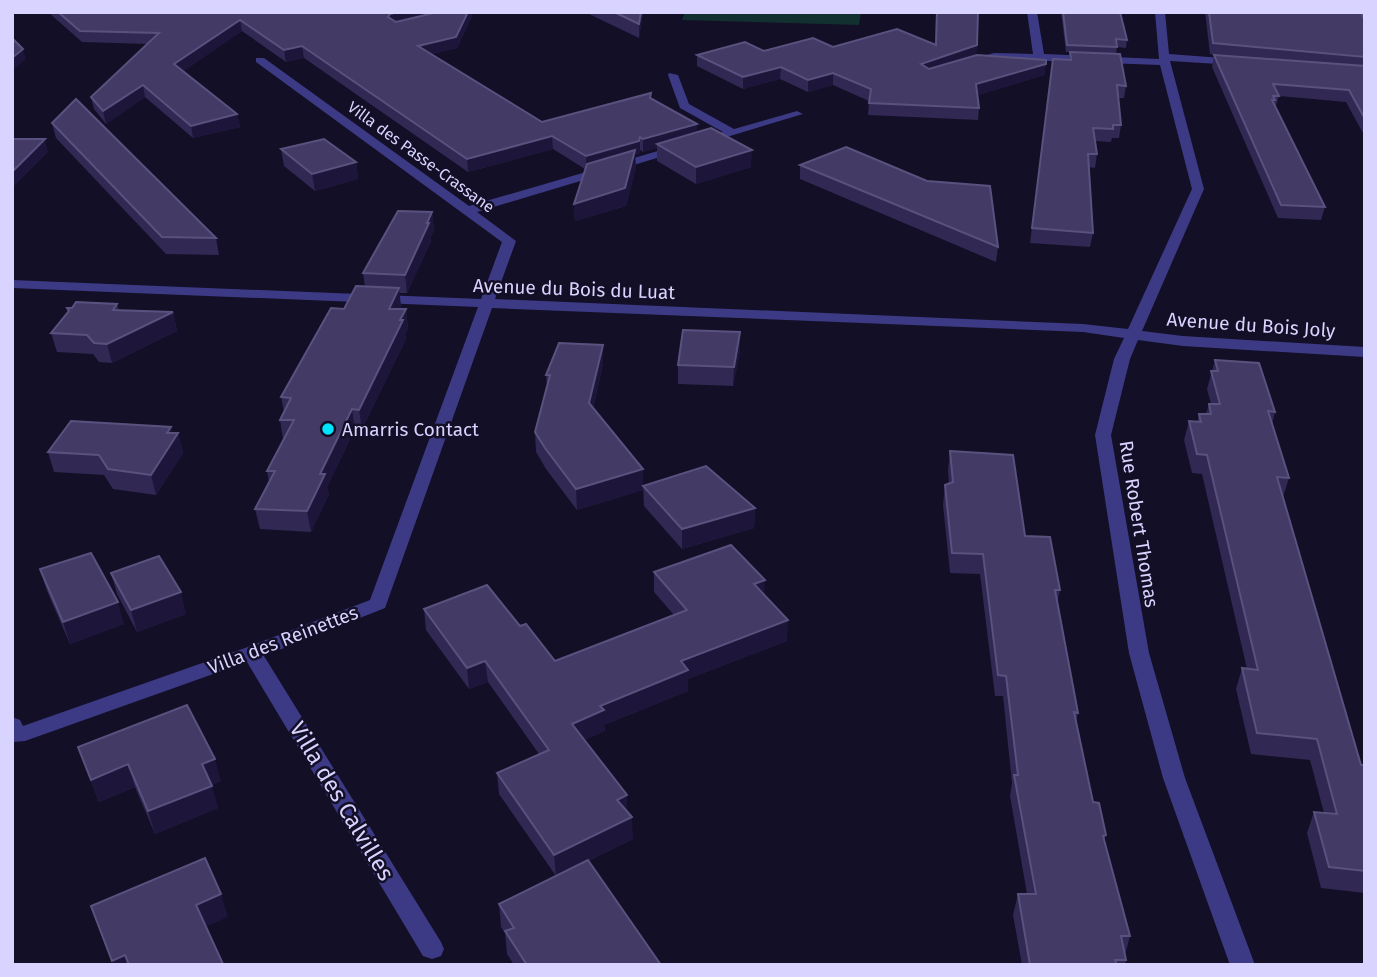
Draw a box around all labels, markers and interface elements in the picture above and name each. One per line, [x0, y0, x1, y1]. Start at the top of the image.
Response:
street label: Villa des Passe-Crassane [344, 97, 498, 217]
street label: Avenue du Bois du Luat [472, 274, 676, 304]
street label: Avenue du Bois Joly [1166, 308, 1337, 342]
place label: Amarris Contact [342, 418, 479, 441]
marker: Amarris Contact [320, 421, 336, 437]
street label: Rue Robert Thomas [1114, 439, 1164, 609]
street label: Villa des Reinettes [205, 601, 361, 679]
street label: Villa des Calvilles [284, 717, 400, 885]

